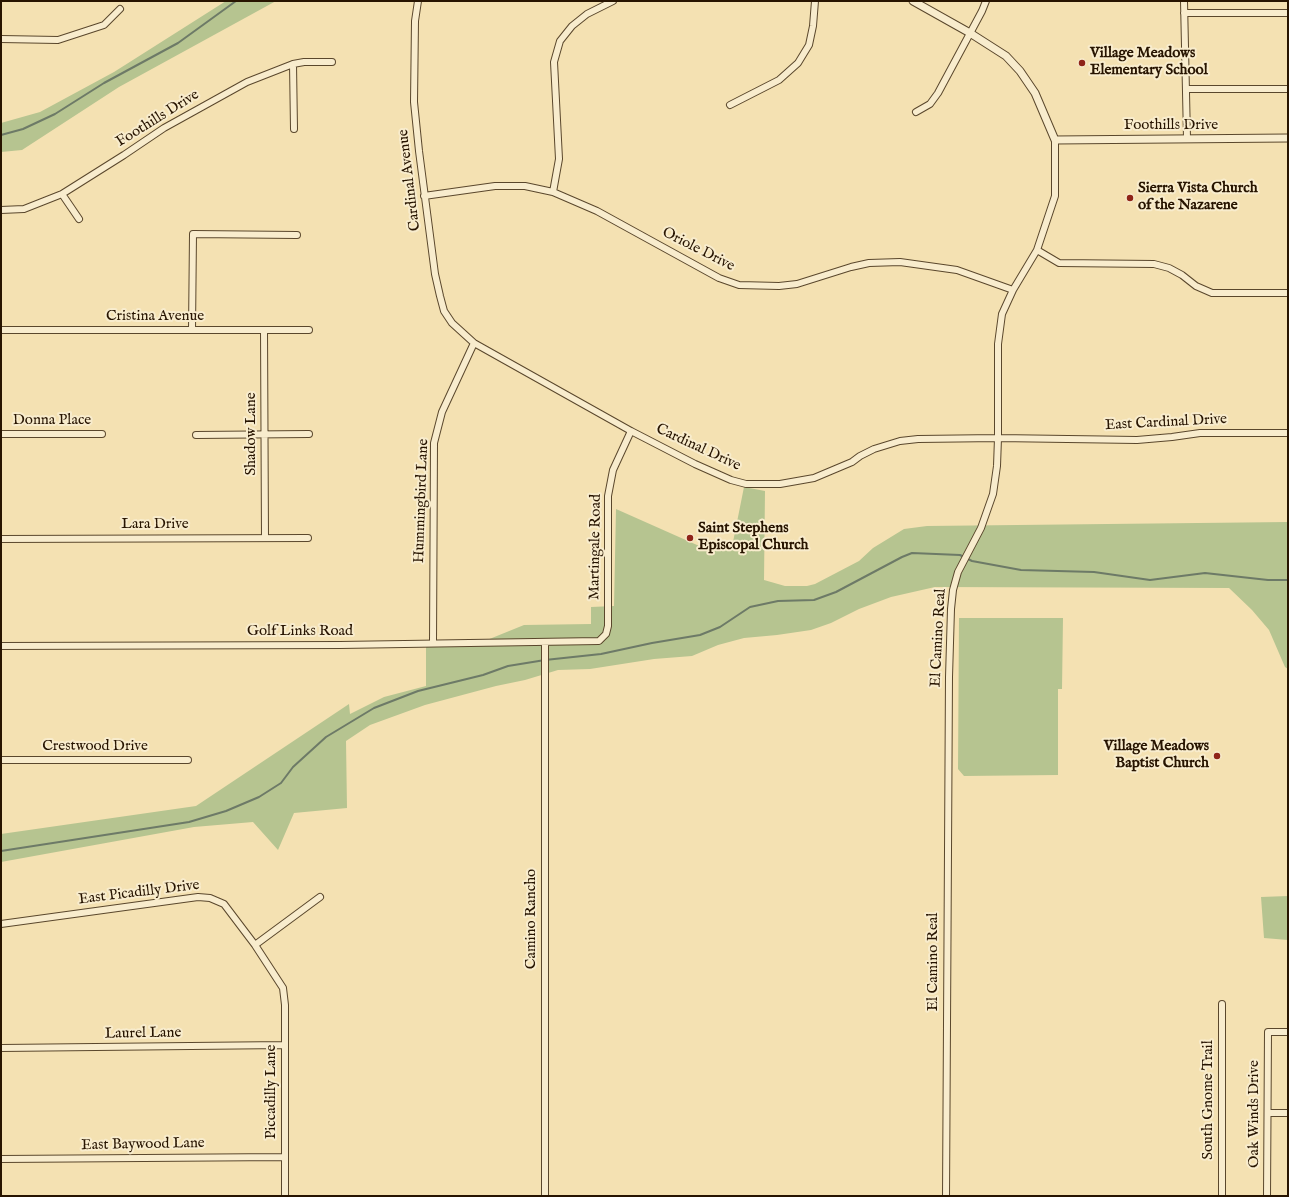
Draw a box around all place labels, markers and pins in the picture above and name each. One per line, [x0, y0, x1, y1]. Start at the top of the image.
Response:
place label: Village Meadows Elementary School [1090, 45, 1208, 80]
marker: Village Meadows Elementary School [1077, 58, 1087, 68]
place label: Sierra Vista Church of the Nazarene [1138, 180, 1258, 215]
marker: Sierra Vista Church of the Nazarene [1125, 193, 1135, 203]
place label: Saint Stephens Episcopal Church [698, 520, 809, 555]
marker: Saint Stephens Episcopal Church [685, 533, 695, 543]
place label: Village Meadows Baptist Church [1104, 738, 1209, 773]
marker: Village Meadows Baptist Church [1212, 751, 1222, 761]

